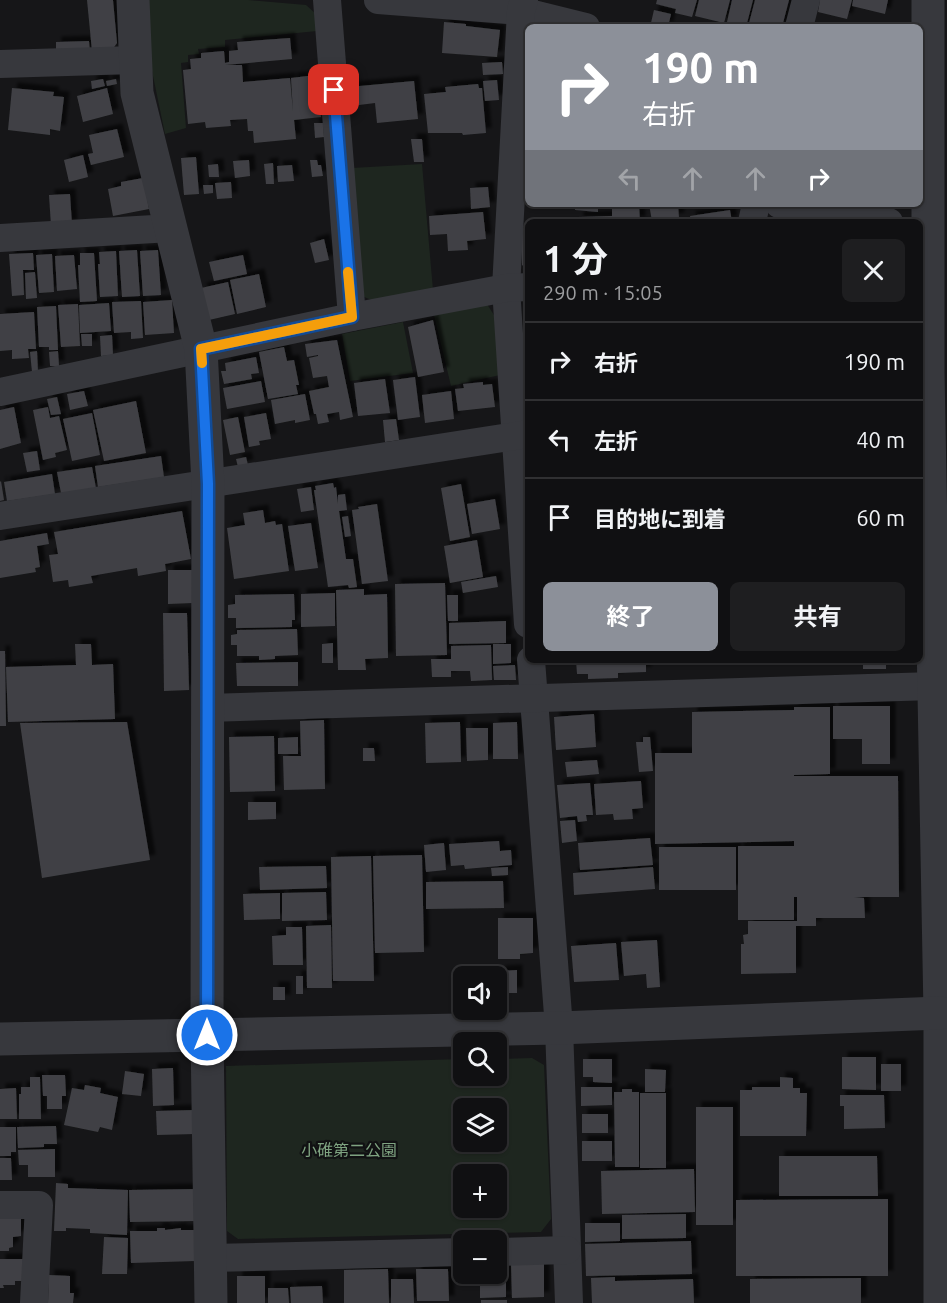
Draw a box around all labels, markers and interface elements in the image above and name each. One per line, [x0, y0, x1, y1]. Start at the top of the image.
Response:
text: 190 m [642, 44, 759, 91]
icon: right [543, 48, 621, 126]
pin [308, 64, 359, 115]
icon: arrive [317, 73, 350, 106]
text: 右折 [642, 99, 696, 129]
icon: left [613, 162, 646, 195]
icon: ahead [676, 162, 709, 195]
icon: ahead [739, 162, 772, 195]
icon: right [802, 162, 835, 195]
text: 1 分 [543, 238, 608, 279]
button: close [842, 239, 905, 302]
text: 290 m · 15:05 [543, 281, 663, 304]
icon: right [543, 345, 576, 378]
text: 190 m [844, 349, 905, 374]
text: 右折 [594, 350, 638, 375]
icon: left [543, 423, 576, 456]
text: 40 m [856, 427, 905, 452]
text: 左折 [594, 428, 638, 453]
icon: arrive [543, 501, 576, 534]
text: 60 m [856, 505, 905, 530]
text: 目的地に到着 [594, 506, 726, 531]
button: 終了 [543, 582, 718, 651]
button: 共有 [730, 582, 905, 651]
map controls [453, 966, 507, 1284]
button: sound [453, 966, 507, 1020]
position arrow [175, 1003, 239, 1067]
button: search [453, 1032, 507, 1086]
button: layers [453, 1098, 507, 1152]
park label: 小碓第二公園 [301, 1141, 397, 1159]
button: + [453, 1164, 507, 1218]
button: − [453, 1230, 507, 1284]

